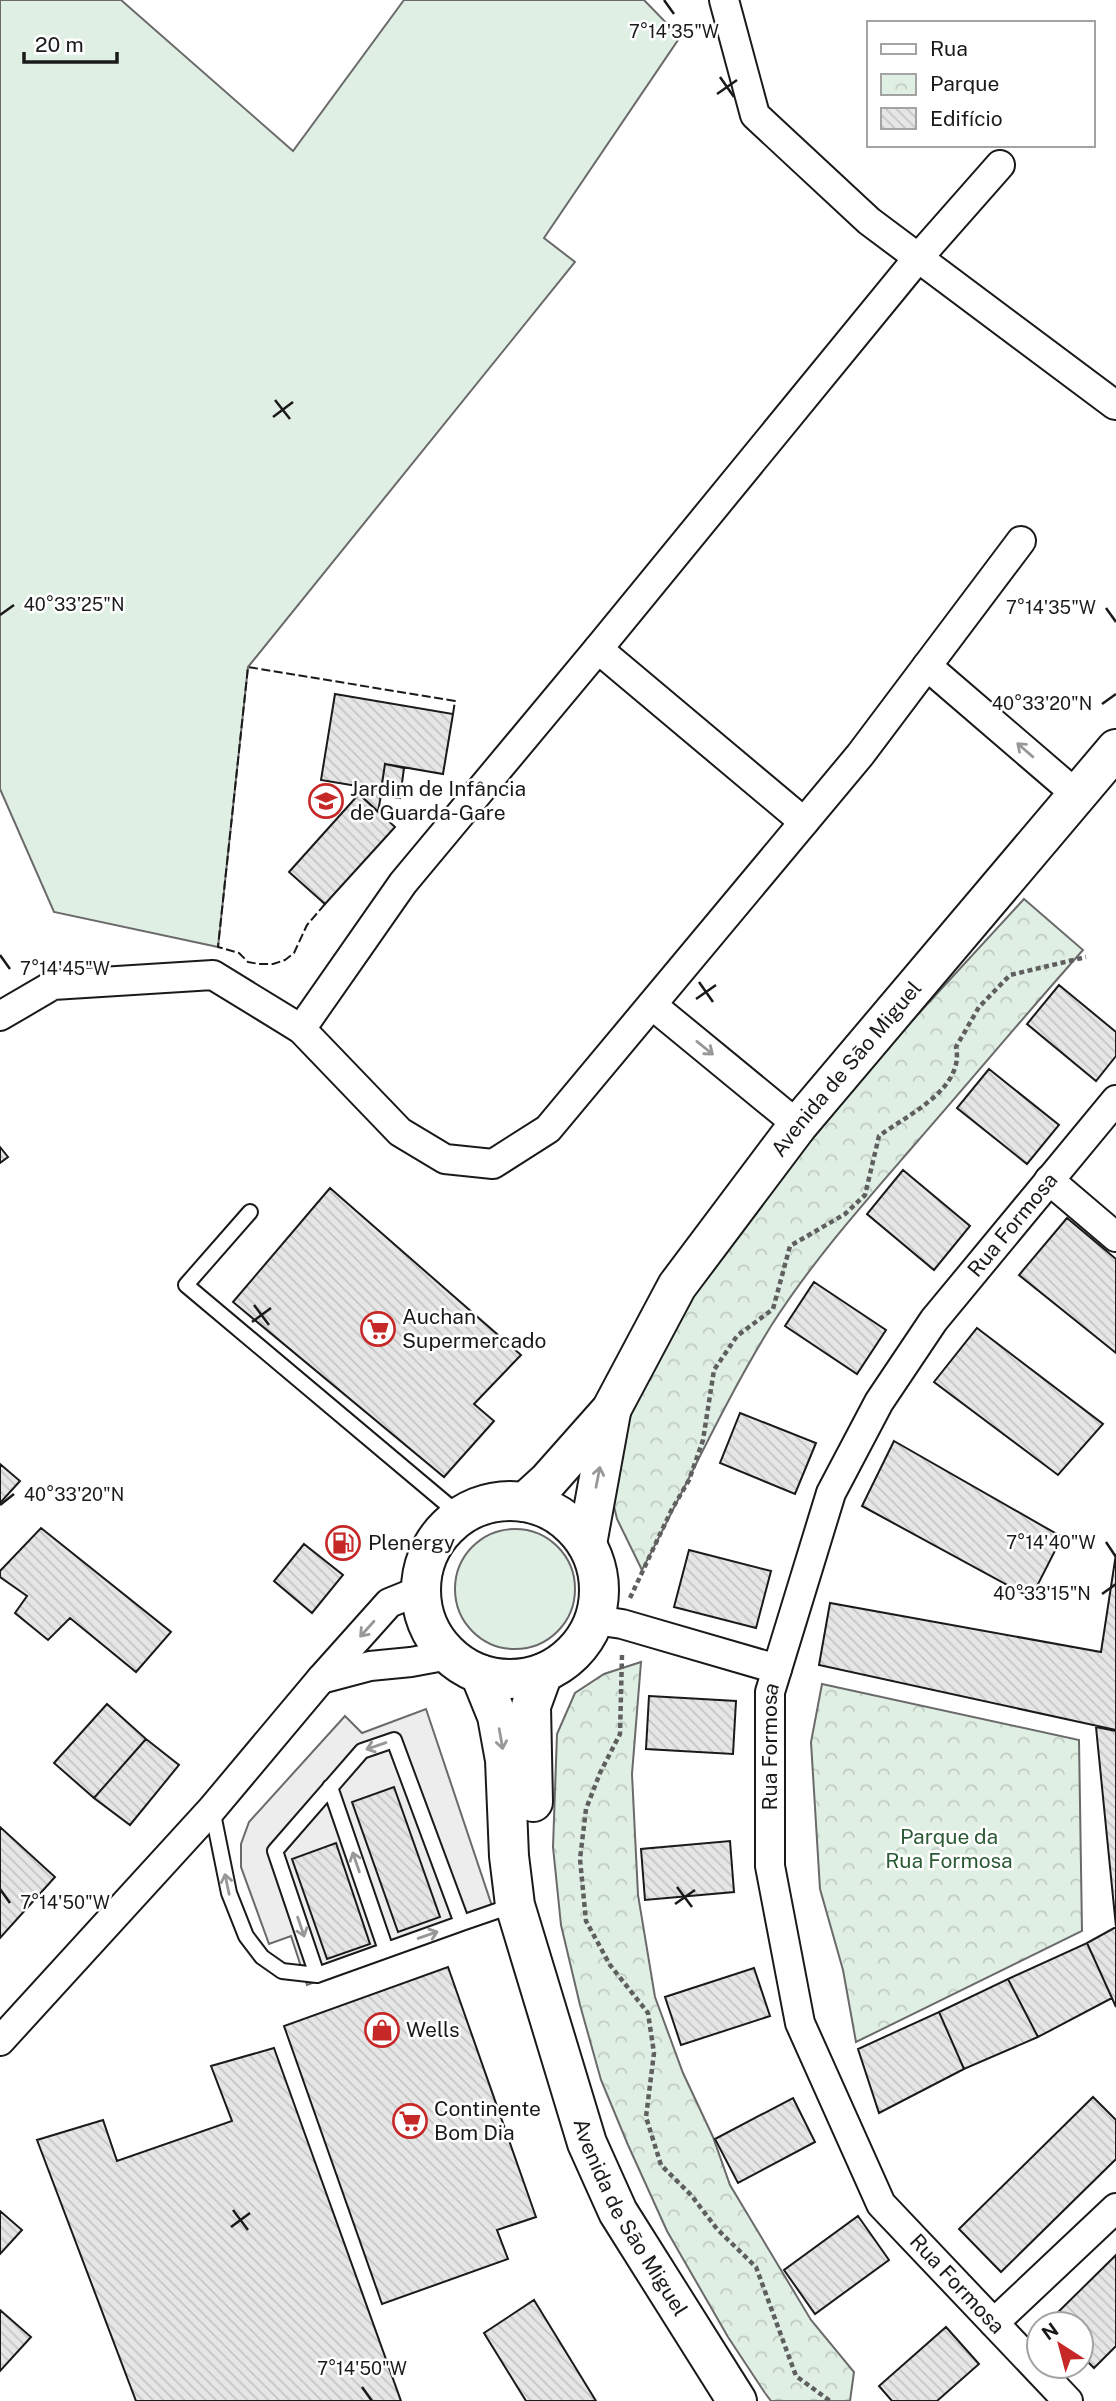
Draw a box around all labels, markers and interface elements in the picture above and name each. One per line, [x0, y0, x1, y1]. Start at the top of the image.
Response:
scale bar [24, 21, 117, 65]
text: 7°14'35"W [629, 21, 719, 42]
legend [867, 21, 1095, 147]
text: 20 m [35, 32, 84, 57]
text: Rua [930, 36, 968, 61]
text: Parque [930, 71, 999, 96]
text: Edifício [930, 106, 1003, 131]
text: 40°33'25"N [23, 594, 125, 615]
text: 7°14'35"W [1006, 597, 1096, 618]
text: 40°33'20"N [992, 693, 1092, 714]
one-way arrow [1017, 742, 1035, 758]
place label: Jardim de Infância de Guarda-Gare [350, 776, 526, 825]
school or university icon: Jardim de Infância de Guarda-Gare [307, 782, 345, 820]
text: 7°14'45"W [20, 958, 110, 979]
street label: Avenida de São Miguel [766, 976, 926, 1161]
one-way arrow [695, 1041, 713, 1056]
street label: Rua Formosa [962, 1167, 1063, 1282]
place label: Auchan Supermercado [402, 1304, 546, 1353]
supermarket icon: Auchan Supermercado [359, 1310, 397, 1348]
one-way arrow [592, 1466, 605, 1489]
text: 40°33'20"N [24, 1484, 124, 1505]
fuel station icon: Plenergy [324, 1524, 362, 1562]
place label: Plenergy [368, 1530, 455, 1555]
text: 7°14'40"W [1006, 1532, 1096, 1553]
text: 40°33'15"N [993, 1583, 1091, 1604]
one-way arrow [359, 1619, 375, 1637]
street label: Rua Formosa [757, 1680, 784, 1811]
one-way arrow [495, 1727, 508, 1750]
one-way arrow [365, 1741, 387, 1753]
park label: Parque da Rua Formosa [885, 1824, 1013, 1873]
one-way arrow [349, 1852, 361, 1874]
one-way arrow [220, 1873, 234, 1896]
text: 7°14'50"W [20, 1892, 110, 1913]
one-way arrow [296, 1915, 308, 1937]
one-way arrow [416, 1928, 438, 1941]
shop icon: Wells [363, 2011, 401, 2049]
place label: Wells [406, 2017, 460, 2042]
place label: Continente Bom Dia [434, 2096, 541, 2145]
supermarket icon: Continente Bom Dia [391, 2102, 429, 2140]
street label: Avenida de São Miguel [568, 2116, 693, 2321]
street label: Rua Formosa [905, 2229, 1010, 2339]
north arrow [1025, 2310, 1095, 2380]
text: N [1038, 2318, 1062, 2345]
text: 7°14'50"W [317, 2358, 407, 2379]

